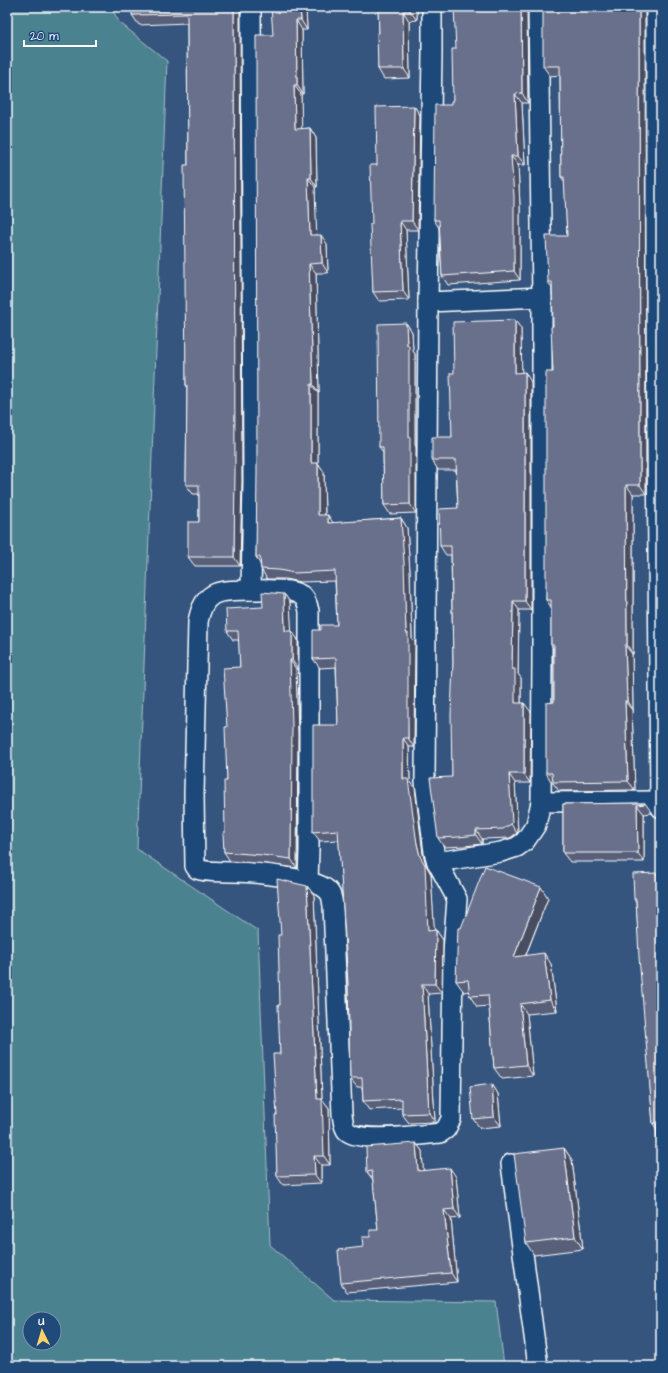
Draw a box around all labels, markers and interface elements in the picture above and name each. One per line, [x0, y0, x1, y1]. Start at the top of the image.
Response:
scale bar [24, 22, 96, 48]
text: 20 m [30, 28, 59, 45]
north arrow [22, 1311, 62, 1351]
text: U [36, 1314, 45, 1329]

